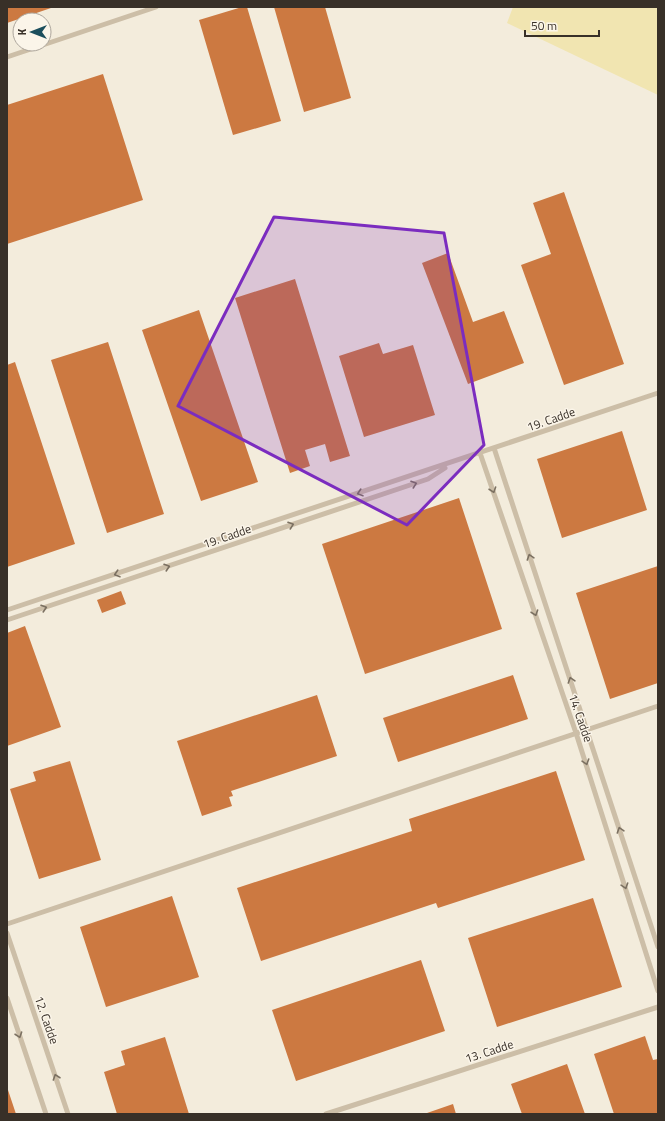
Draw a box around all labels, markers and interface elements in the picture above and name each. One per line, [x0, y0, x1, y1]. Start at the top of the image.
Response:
north arrow [12, 12, 52, 52]
scale bar [525, 12, 599, 38]
text: 50 m [531, 16, 557, 35]
text: K [14, 28, 30, 35]
street label: 19. Cadde [524, 402, 578, 436]
one-way arrow [410, 480, 417, 489]
one-way arrow [488, 486, 497, 493]
one-way arrow [357, 489, 364, 497]
street label: 19. Cadde [200, 519, 254, 553]
one-way arrow [287, 522, 294, 530]
one-way arrow [526, 553, 535, 560]
one-way arrow [164, 563, 171, 572]
one-way arrow [114, 569, 121, 578]
one-way arrow [40, 604, 47, 612]
one-way arrow [530, 609, 539, 616]
one-way arrow [567, 677, 576, 684]
street label: 14. Cadde [564, 691, 598, 745]
one-way arrow [581, 759, 590, 766]
one-way arrow [616, 827, 625, 834]
one-way arrow [620, 883, 629, 890]
street label: 12. Cadde [30, 993, 64, 1047]
one-way arrow [15, 1032, 23, 1039]
street label: 13. Cadde [462, 1034, 516, 1068]
one-way arrow [52, 1074, 60, 1081]

